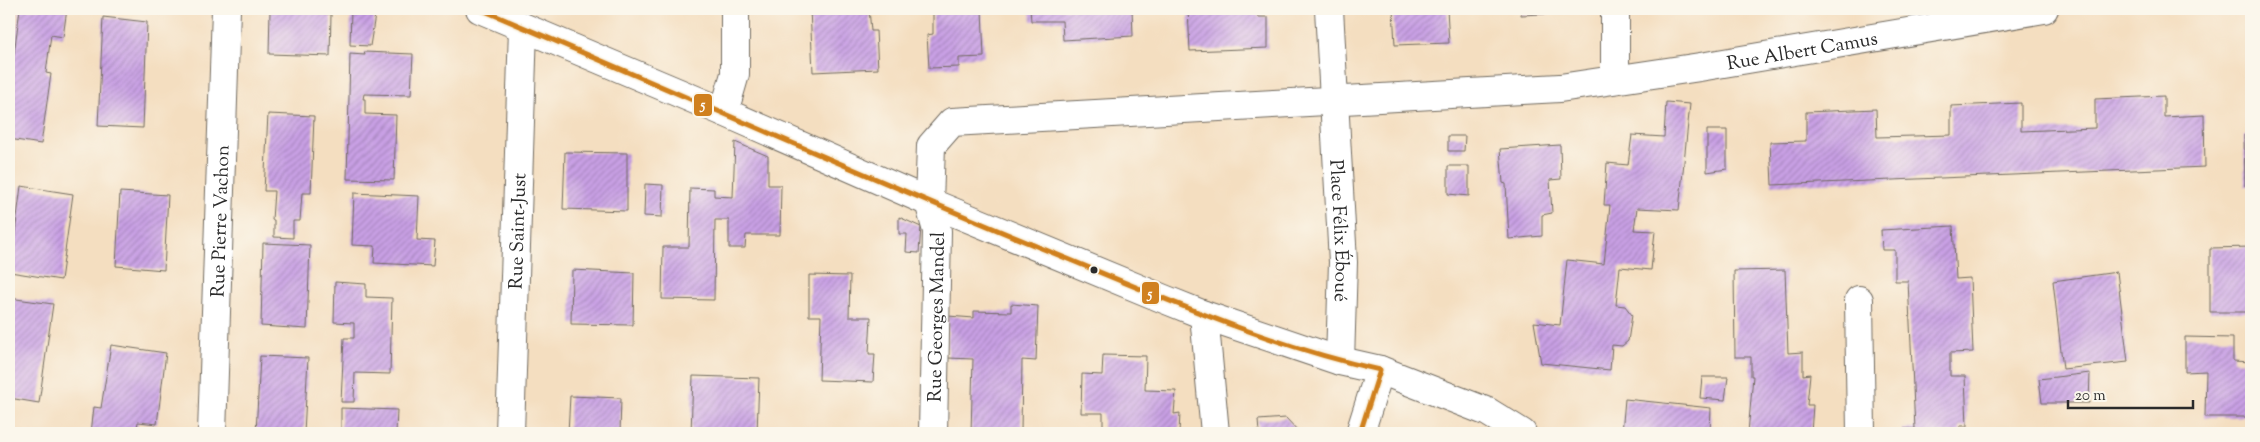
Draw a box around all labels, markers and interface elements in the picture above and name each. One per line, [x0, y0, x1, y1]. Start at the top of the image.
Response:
street label: Rue Albert Camus [1725, 26, 1880, 78]
line badge: 5 [693, 93, 713, 117]
text: 5 [700, 96, 706, 116]
street label: Rue Pierre Vachon [205, 144, 238, 298]
street label: Place Félix Éboué [1321, 159, 1354, 302]
street label: Rue Saint-Just [504, 172, 534, 290]
street label: Rue Georges Mandel [923, 232, 953, 403]
unlabelled marker [1089, 265, 1099, 275]
line badge: 5 [1141, 281, 1160, 305]
text: 5 [1147, 285, 1153, 305]
scale bar [2068, 377, 2192, 409]
text: 20 m [2075, 386, 2106, 407]

